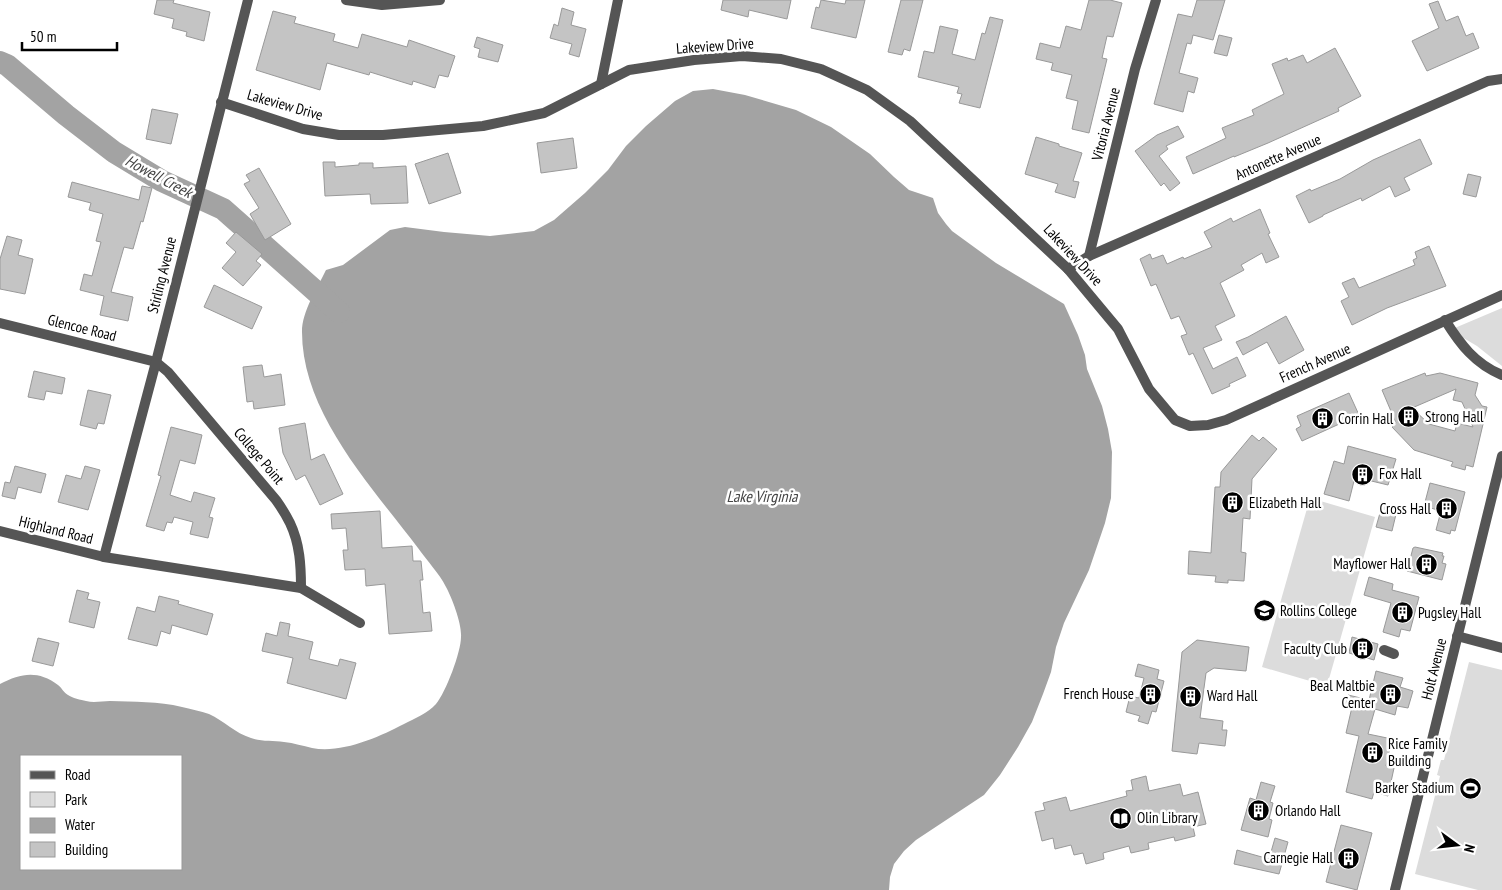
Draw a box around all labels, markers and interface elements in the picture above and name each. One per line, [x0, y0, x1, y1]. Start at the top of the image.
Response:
scale bar [22, 20, 118, 52]
text: 50 m [30, 27, 56, 46]
street label: Lakeview Drive [676, 33, 754, 58]
street label: Lakeview Drive [245, 85, 325, 124]
street label: Vitoria Avenue [1087, 85, 1124, 163]
street label: Antonette Avenue [1232, 129, 1324, 184]
water label: Howell Creek [122, 150, 197, 203]
street label: Lakeview Drive [1040, 220, 1107, 290]
street label: Stirling Avenue [143, 235, 180, 315]
street label: Glencoe Road [46, 310, 118, 345]
street label: French Avenue [1276, 338, 1353, 387]
building icon: Strong Hall [1397, 405, 1421, 429]
building icon: Corrin Hall [1310, 407, 1334, 431]
place label: Strong Hall [1425, 407, 1484, 426]
place label: Corrin Hall [1338, 409, 1394, 428]
street label: College Point [230, 423, 289, 488]
building icon: Fox Hall [1351, 462, 1375, 486]
place label: Fox Hall [1379, 464, 1422, 483]
water label: Lake Virginia [726, 486, 799, 506]
building icon: Elizabeth Hall [1221, 491, 1245, 515]
place label: Elizabeth Hall [1249, 493, 1322, 512]
building icon: Cross Hall [1435, 497, 1459, 521]
place label: Cross Hall [1379, 499, 1431, 518]
street label: Highland Road [17, 511, 95, 548]
building icon: Mayflower Hall [1415, 552, 1439, 576]
place label: Mayflower Hall [1333, 554, 1411, 573]
school or university icon: Rollins College [1252, 599, 1276, 623]
place label: Rollins College [1280, 601, 1357, 620]
building icon: Pugsley Hall [1390, 601, 1414, 625]
place label: Pugsley Hall [1418, 603, 1482, 622]
street label: Holt Avenue [1417, 636, 1450, 702]
building icon: Faculty Club [1351, 637, 1375, 661]
place label: Faculty Club [1284, 639, 1347, 658]
place label: Beal Maltbie Center [1310, 676, 1376, 712]
building icon: French House [1138, 682, 1162, 706]
building icon: Beal Maltbie Center [1379, 683, 1403, 707]
place label: French House [1063, 684, 1134, 703]
building icon: Ward Hall [1179, 684, 1203, 708]
place label: Ward Hall [1207, 686, 1258, 705]
place label: Rice Family Building [1388, 734, 1448, 770]
building icon: Rice Family Building [1360, 741, 1384, 765]
legend [20, 755, 182, 870]
text: Road [65, 765, 91, 784]
sports icon: Barker Stadium [1458, 776, 1482, 800]
place label: Barker Stadium [1375, 778, 1454, 797]
text: Park [65, 790, 87, 809]
building icon: Orlando Hall [1247, 799, 1271, 823]
place label: Orlando Hall [1275, 801, 1341, 820]
library icon: Olin Library [1109, 806, 1133, 830]
place label: Olin Library [1137, 808, 1198, 827]
text: Water [65, 815, 96, 834]
north arrow [1432, 820, 1482, 870]
text: Building [65, 840, 108, 859]
text: N [1460, 842, 1479, 854]
building icon: Carnegie Hall [1337, 846, 1361, 870]
place label: Carnegie Hall [1263, 848, 1333, 867]

